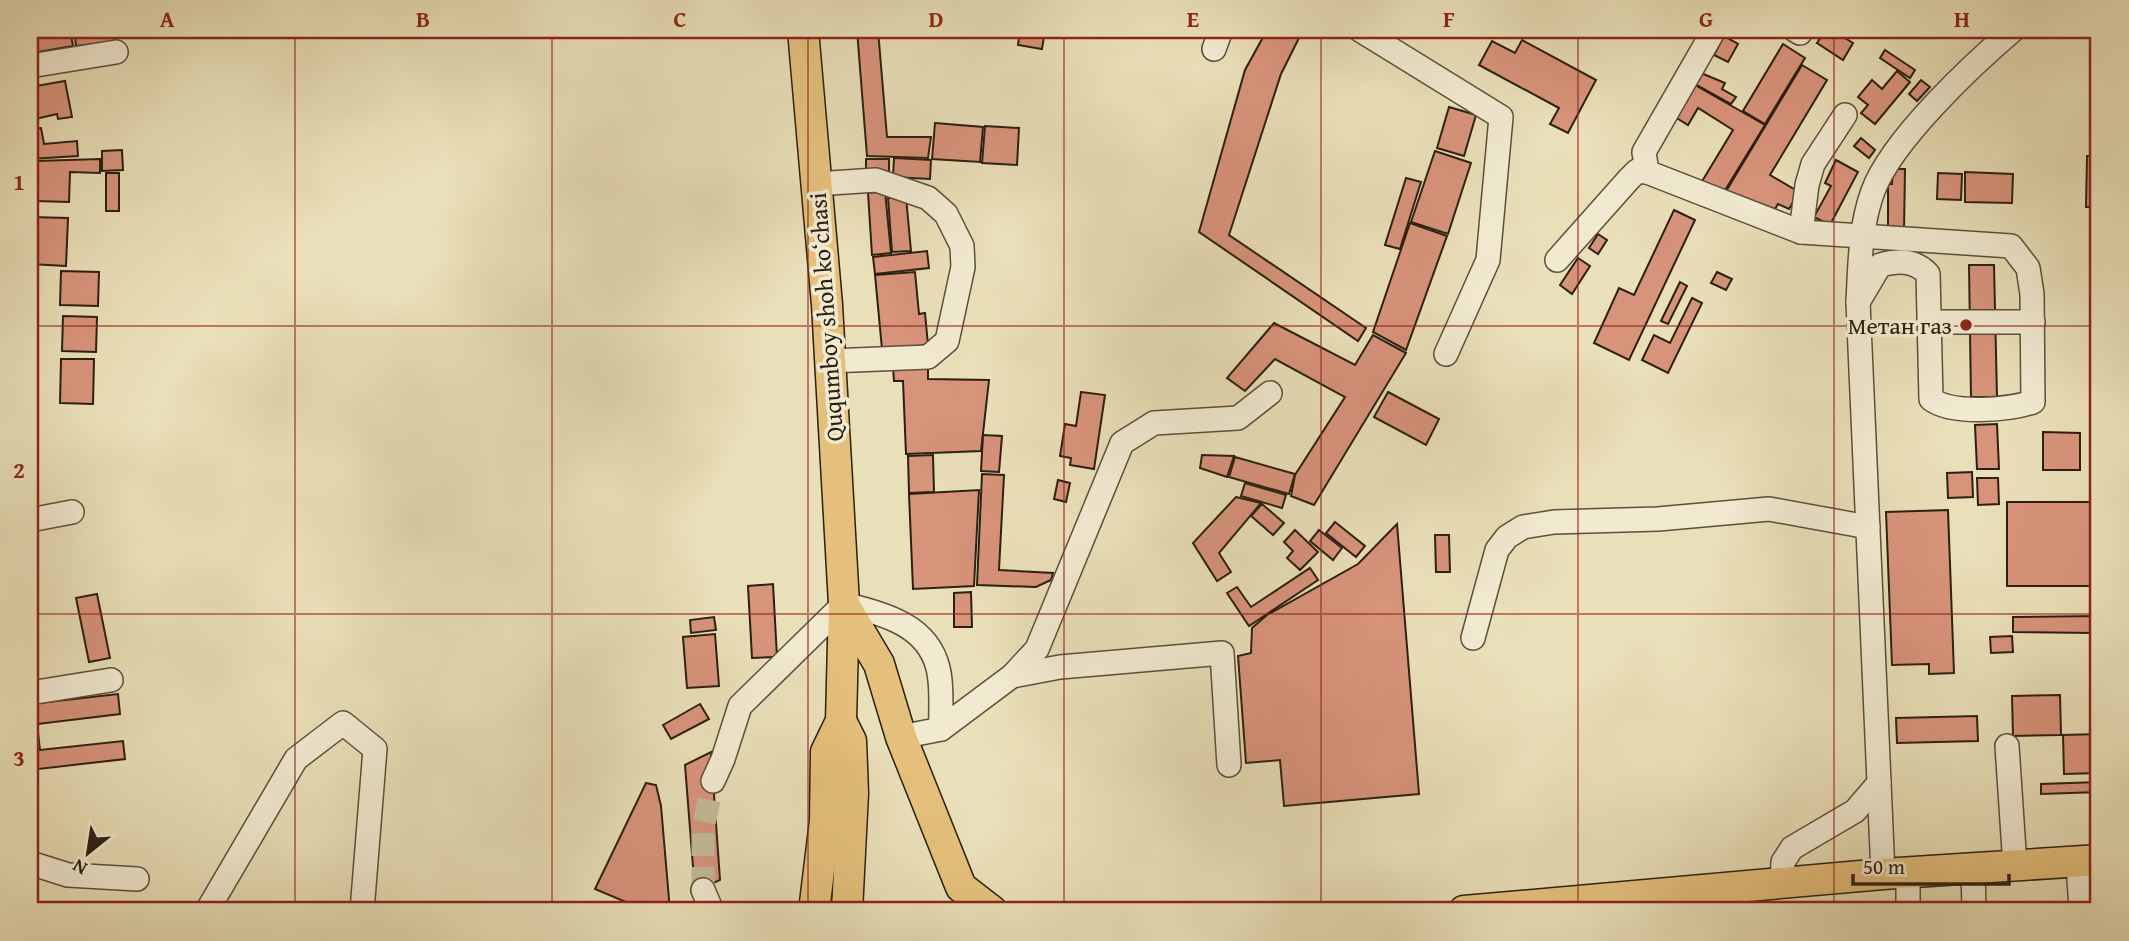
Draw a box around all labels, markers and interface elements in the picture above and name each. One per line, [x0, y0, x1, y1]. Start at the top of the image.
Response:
text: A [160, 2, 175, 35]
text: B [416, 2, 430, 35]
text: C [673, 2, 687, 35]
text: D [929, 2, 944, 35]
text: E [1187, 2, 1199, 35]
text: F [1443, 2, 1455, 35]
text: G [1699, 2, 1713, 35]
text: H [1954, 2, 1970, 35]
text: 1 [13, 165, 25, 198]
street label: Ququmboy shoh koʻchasi [800, 191, 852, 443]
place label: Метан газ [1848, 308, 1952, 343]
marker: Метан газ [1958, 317, 1974, 333]
text: 2 [13, 453, 25, 486]
text: 3 [13, 741, 25, 774]
north arrow [52, 818, 122, 888]
scale bar [1853, 843, 2008, 887]
text: 50 m [1863, 851, 1905, 882]
text: N [67, 852, 92, 883]

